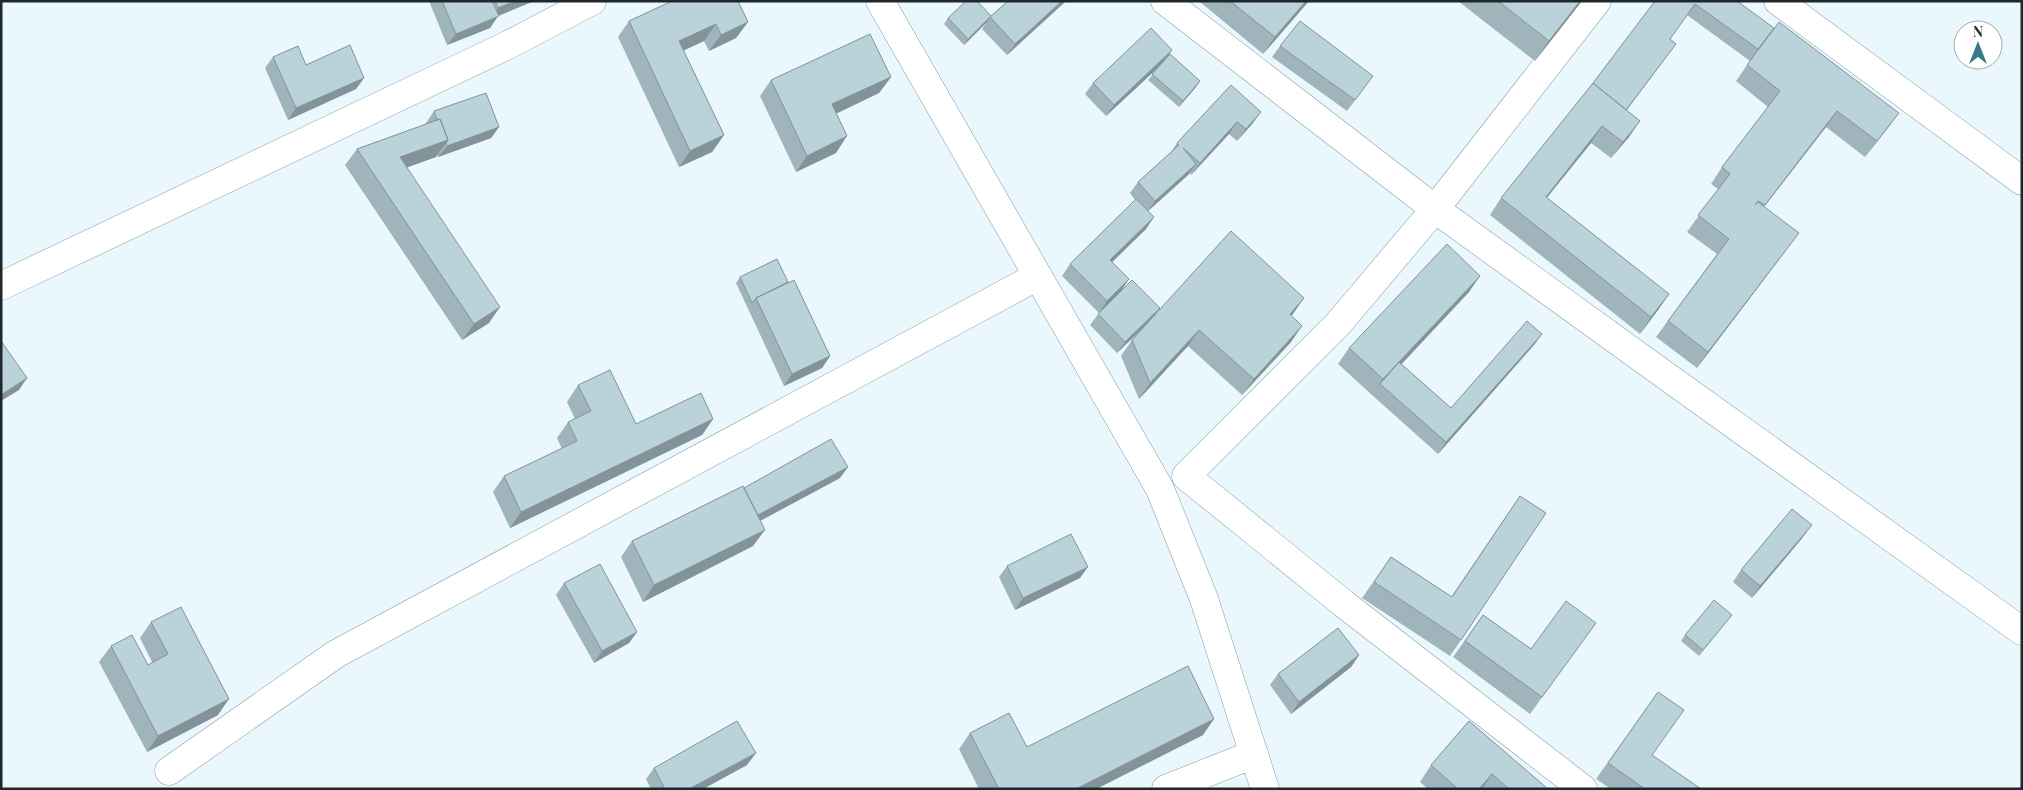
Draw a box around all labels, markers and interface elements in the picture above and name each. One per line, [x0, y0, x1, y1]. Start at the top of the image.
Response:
north arrow [1953, 20, 2003, 70]
text: N [1973, 22, 1983, 41]

